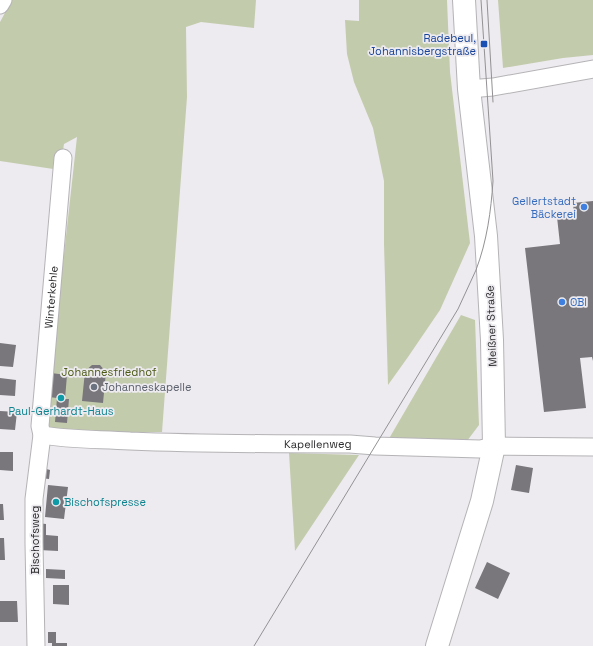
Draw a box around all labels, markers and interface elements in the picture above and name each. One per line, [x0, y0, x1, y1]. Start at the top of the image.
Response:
place label: Radebeul, Johannisbergstraße [369, 31, 476, 58]
marker: Radebeul, Johannisbergstraße [479, 39, 489, 49]
place label: Gellertstadt Bäckerei [512, 194, 576, 221]
marker: Gellertstadt Bäckerei [579, 202, 589, 212]
street label: Winterkehle [41, 265, 61, 329]
street label: Meißner Straße [483, 285, 499, 367]
place label: OBI [570, 295, 587, 309]
marker: OBI [557, 297, 567, 307]
park label: Johannesfriedhof [61, 365, 157, 379]
place label: Johanneskapelle [102, 380, 192, 394]
marker: Johanneskapelle [89, 382, 99, 392]
marker: Paul-Gerhardt-Haus [56, 393, 66, 403]
place label: Paul-Gerhardt-Haus [9, 404, 114, 418]
street label: Kapellenweg [284, 437, 351, 451]
place label: Bischofspresse [64, 495, 146, 509]
marker: Bischofspresse [51, 497, 61, 507]
street label: Bischofsweg [28, 506, 42, 574]

